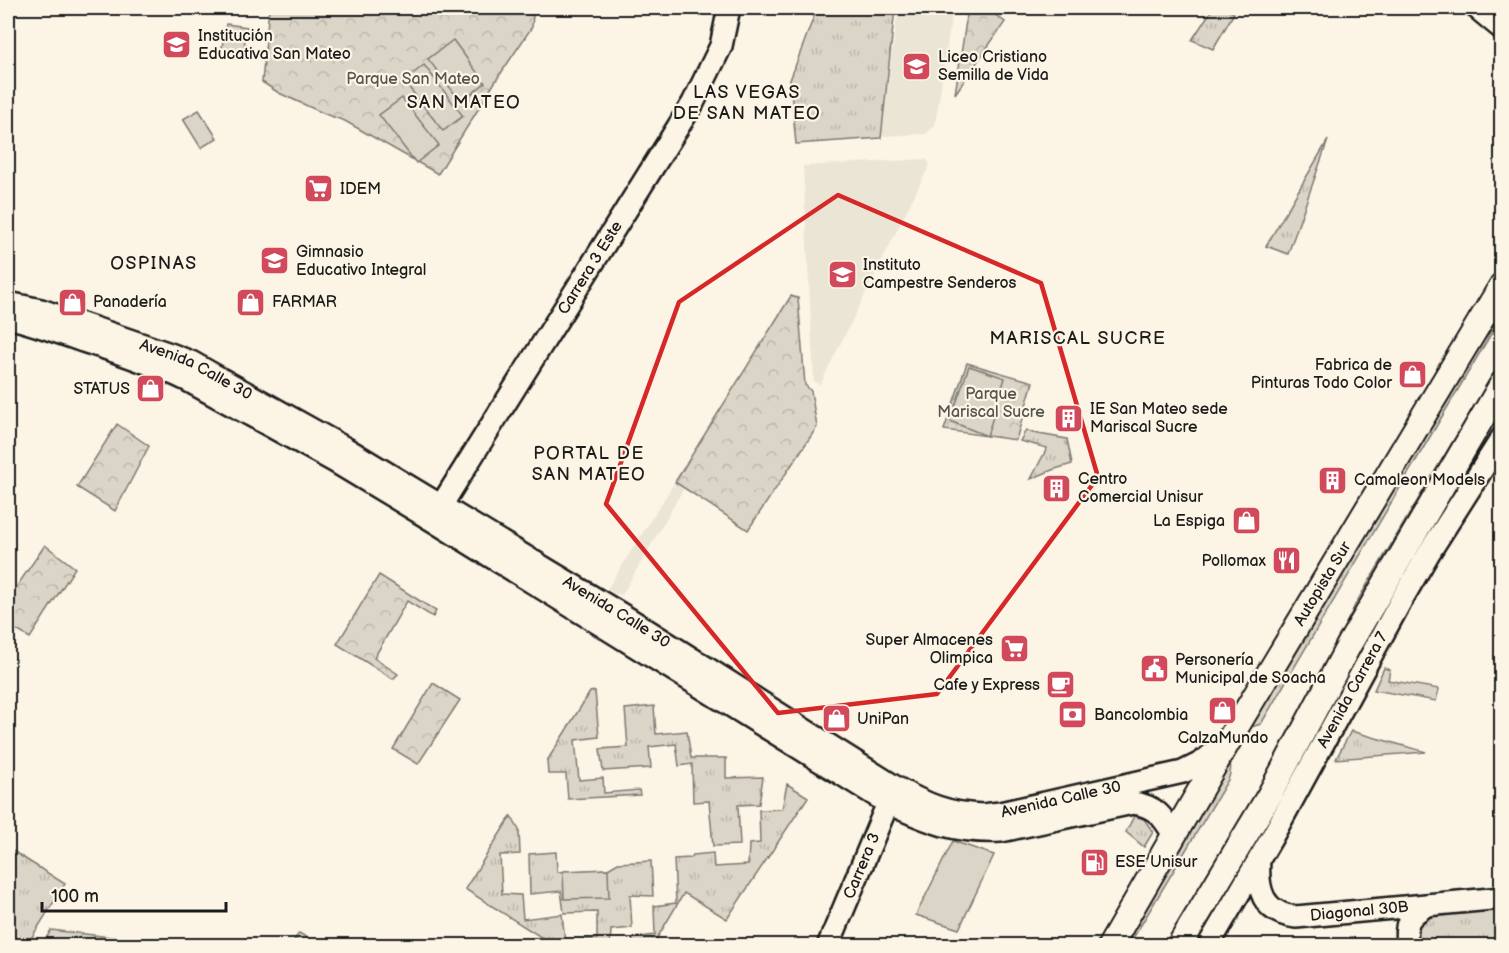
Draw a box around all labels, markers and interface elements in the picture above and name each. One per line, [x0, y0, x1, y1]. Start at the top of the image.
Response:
place label: Institución Educativa San Mateo [198, 27, 351, 64]
school or university icon: Institución Educativa San Mateo [161, 29, 193, 61]
place label: Liceo Cristiano Semilla de Vida [938, 48, 1049, 85]
school or university icon: Liceo Cristiano Semilla de Vida [901, 50, 933, 82]
park label: Parque San Mateo [346, 70, 480, 89]
district label: LAS VEGAS DE SAN MATEO [673, 82, 821, 124]
district label: SAN MATEO [407, 92, 521, 113]
supermarket icon: IDEM [303, 173, 335, 205]
place label: IDEM [340, 180, 381, 199]
street label: Carrera 3 Este [554, 217, 627, 318]
place label: Gimnasio Educativo Integral [296, 243, 426, 280]
school or university icon: Gimnasio Educativo Integral [259, 245, 291, 277]
district label: OSPINAS [110, 253, 198, 274]
place label: Instituto Campestre Senderos [863, 256, 1017, 293]
school or university icon: Instituto Campestre Senderos [826, 258, 858, 290]
shop icon: Panadería [56, 286, 88, 318]
shop icon: FARMAR [235, 286, 267, 318]
place label: Panadería [93, 293, 167, 312]
place label: FARMAR [272, 293, 337, 312]
district label: MARISCAL SUCRE [990, 328, 1166, 349]
street label: Avenida Calle 30 [137, 335, 255, 404]
place label: Fabrica de Pinturas Todo Color [1251, 356, 1393, 393]
shop icon: Fabrica de Pinturas Todo Color [1397, 358, 1429, 390]
shop icon: STATUS [135, 373, 167, 405]
place label: STATUS [73, 380, 130, 399]
park label: Parque Mariscal Sucre [937, 385, 1045, 422]
place label: IE San Mateo sede Mariscal Sucre [1090, 400, 1228, 437]
building icon: IE San Mateo sede Mariscal Sucre [1053, 402, 1085, 434]
district label: PORTAL DE SAN MATEO [532, 443, 646, 485]
building icon: Camaleon Models [1317, 464, 1349, 496]
place label: Centro Comercial Unisur [1078, 470, 1203, 507]
place label: Camaleon Models [1354, 471, 1485, 490]
building icon: Centro Comercial Unisur [1041, 472, 1073, 504]
shop icon: La Espiga [1230, 505, 1262, 537]
place label: La Espiga [1153, 512, 1225, 531]
street label: Autopista Sur [1290, 538, 1355, 629]
restaurant icon: Pollomax [1271, 545, 1303, 577]
place label: Pollomax [1202, 552, 1267, 571]
street label: Avenida Calle 30 [559, 572, 674, 652]
street label: Avenida Carrera 7 [1313, 629, 1392, 751]
place label: Super Almacenes Olimpica [865, 631, 993, 668]
supermarket icon: Super Almacenes Olimpica [998, 633, 1030, 665]
place label: Personería Municipal de Soacha [1175, 651, 1326, 688]
public building icon: Personería Municipal de Soacha [1138, 653, 1170, 685]
cafe icon: Cafe y Express [1045, 669, 1077, 701]
place label: Cafe y Express [933, 676, 1040, 695]
shop icon: CalzaMundo [1207, 694, 1239, 726]
bank icon: Bancolombia [1057, 699, 1089, 731]
shop icon: UniPan [820, 703, 852, 735]
place label: Bancolombia [1094, 706, 1188, 725]
place label: UniPan [857, 710, 909, 729]
place label: CalzaMundo [1178, 729, 1268, 748]
street label: Avenida Calle 30 [999, 777, 1123, 822]
street label: Carrera 3 [839, 830, 884, 902]
fuel station icon: ESE Unisur [1078, 846, 1110, 878]
place label: ESE Unisur [1115, 853, 1197, 872]
scale bar [42, 875, 226, 913]
text: 100 m [51, 886, 99, 907]
street label: Diagonal 30B [1309, 897, 1409, 925]

